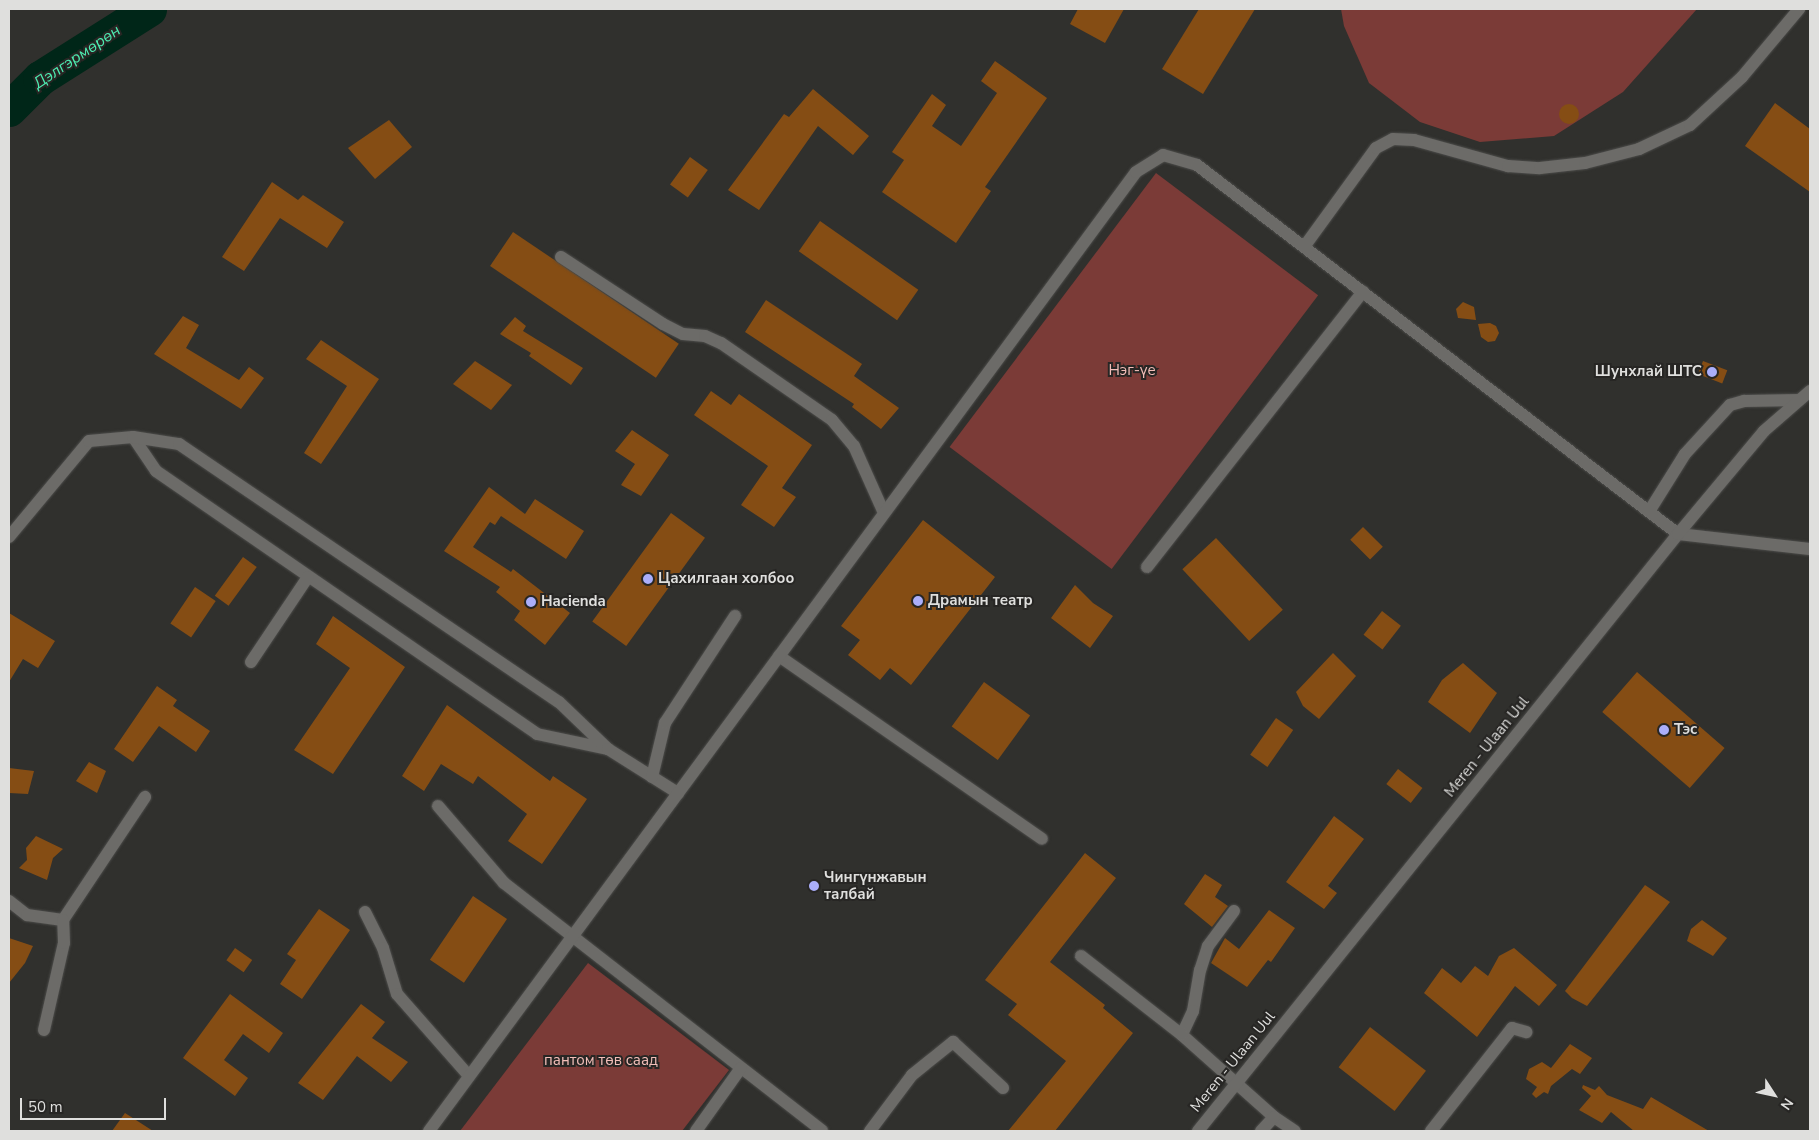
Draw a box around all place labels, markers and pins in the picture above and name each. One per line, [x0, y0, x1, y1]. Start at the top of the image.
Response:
place label: Шунхлай ШТС [1595, 363, 1702, 381]
marker: Шунхлай ШТС [1706, 366, 1718, 378]
place label: Цахилгаан холбоо [658, 570, 794, 588]
marker: Цахилгаан холбоо [642, 573, 654, 585]
place label: Драмын театр [928, 592, 1033, 610]
place label: Hacienda [541, 593, 606, 611]
marker: Драмын театр [912, 595, 924, 607]
marker: Hacienda [525, 596, 537, 608]
place label: Тэс [1674, 721, 1697, 739]
marker: Тэс [1658, 724, 1670, 736]
place label: Чингүнжавын талбай [824, 868, 927, 903]
marker: Чингүнжавын талбай [808, 880, 820, 892]

